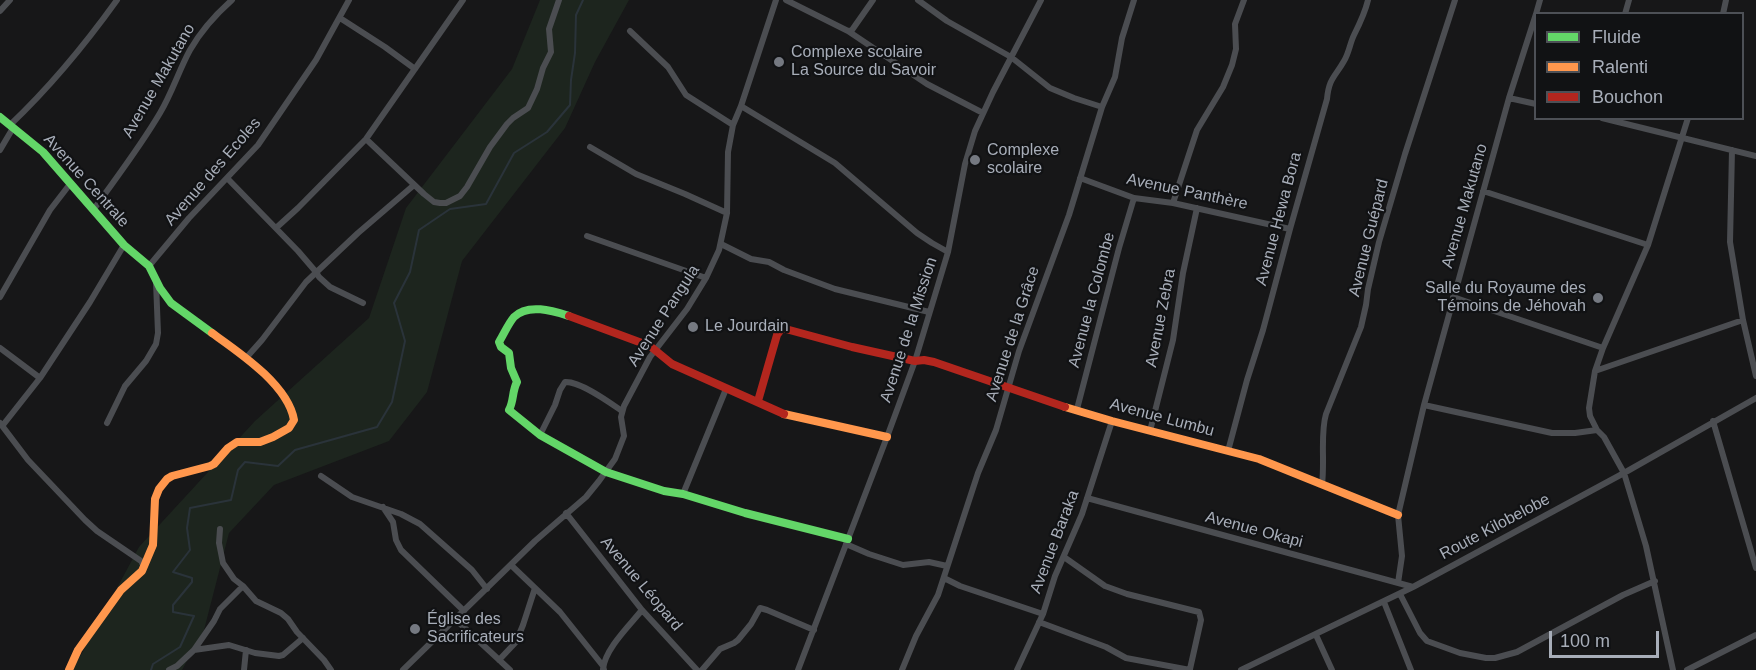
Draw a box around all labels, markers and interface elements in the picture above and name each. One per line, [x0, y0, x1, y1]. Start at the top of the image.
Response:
legend [1534, 12, 1744, 120]
street label: Avenue Makutano [119, 20, 199, 142]
text: Fluide [1592, 27, 1641, 47]
place label: Complexe scolaire La Source du Savoir [791, 43, 936, 81]
marker: Complexe scolaire La Source du Savoir [772, 55, 786, 69]
text: Ralenti [1592, 57, 1648, 77]
text: Bouchon [1592, 87, 1663, 107]
street label: Avenue des Ecoles [161, 114, 265, 230]
street label: Avenue Centrale [39, 130, 133, 232]
place label: Complexe scolaire [987, 141, 1059, 179]
street label: Avenue Makutano [1438, 142, 1492, 270]
street label: Avenue Hewa Bora [1252, 150, 1306, 288]
marker: Complexe scolaire [968, 153, 982, 167]
street label: Avenue Panthère [1125, 170, 1249, 214]
street label: Avenue Guépard [1345, 177, 1393, 299]
street label: Avenue la Colombe [1065, 230, 1119, 370]
street label: Avenue de la Mission [876, 255, 942, 405]
street label: Avenue Pangula [624, 262, 704, 370]
street label: Avenue de la Grâce [982, 264, 1044, 404]
street label: Avenue Zebra [1142, 267, 1180, 369]
place label: Salle du Royaume des Témoins de Jéhovah [1425, 279, 1586, 317]
marker: Salle du Royaume des Témoins de Jéhovah [1591, 291, 1605, 305]
place label: Le Jourdain [705, 317, 789, 337]
marker: Le Jourdain [686, 320, 700, 334]
street label: Avenue Lumbu [1108, 395, 1216, 441]
street label: Avenue Baraka [1026, 488, 1084, 596]
street label: Route Kilobelobe [1437, 490, 1553, 564]
street label: Avenue Okapi [1203, 508, 1305, 552]
street label: Avenue Léopard [596, 533, 686, 635]
place label: Église des Sacrificateurs [427, 610, 524, 648]
scale bar [1552, 619, 1662, 657]
marker: Église des Sacrificateurs [408, 622, 422, 636]
text: 100 m [1560, 631, 1610, 651]

